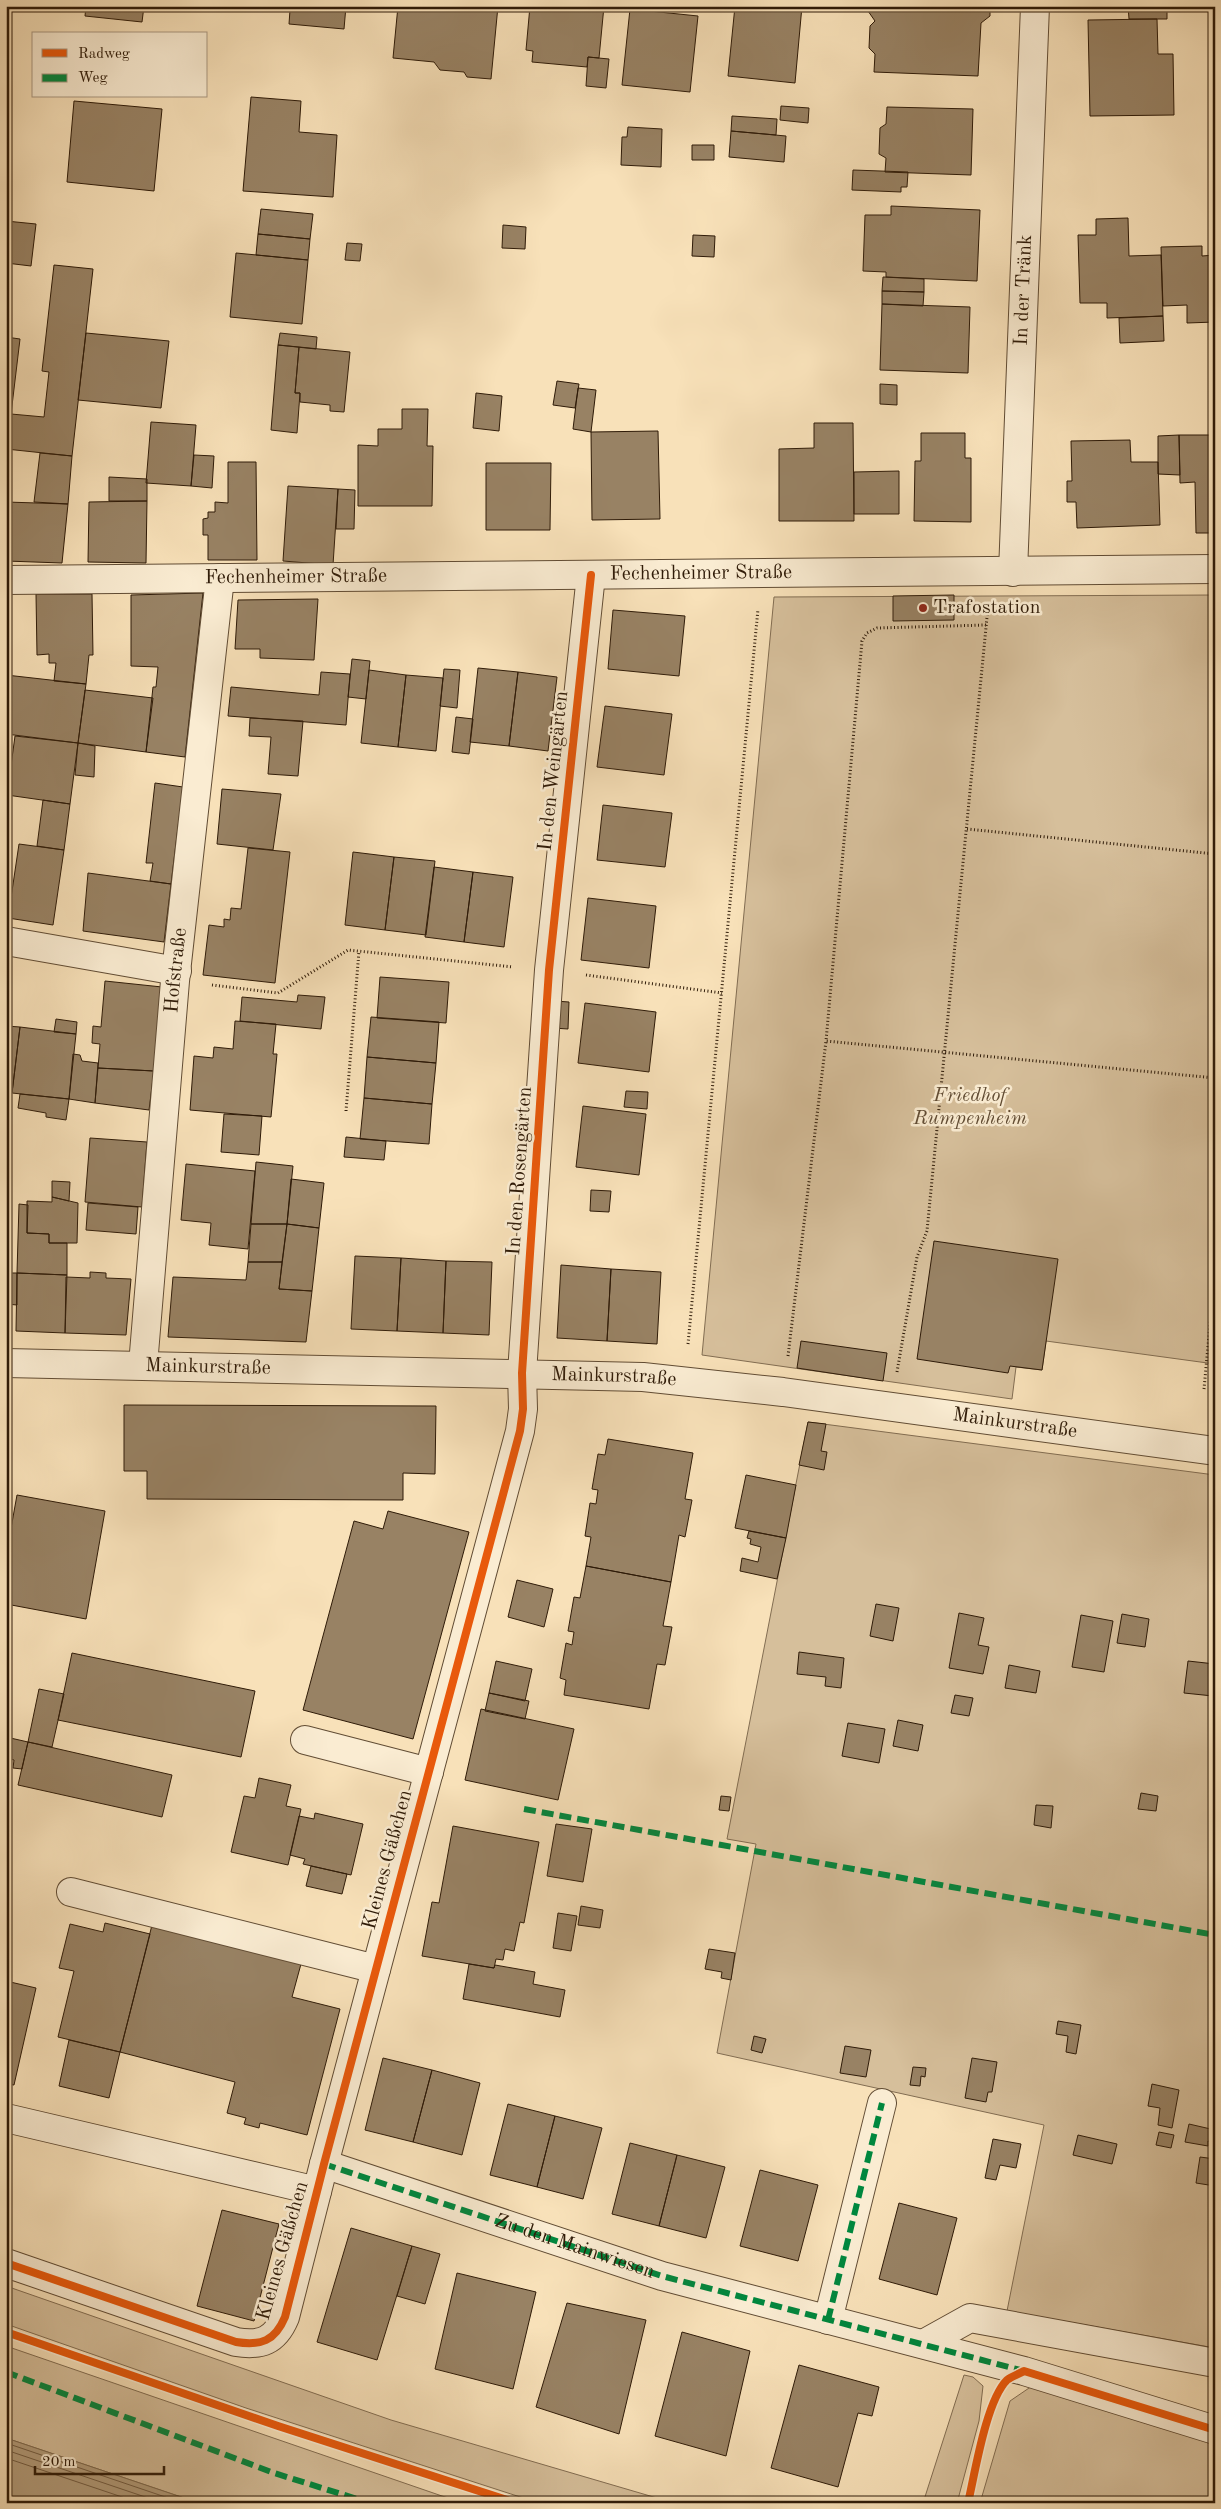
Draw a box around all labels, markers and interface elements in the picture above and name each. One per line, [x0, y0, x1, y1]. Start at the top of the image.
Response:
legend [32, 32, 208, 98]
text: Radweg [78, 47, 130, 62]
text: Weg [78, 71, 108, 86]
street label: In der Tränk [1012, 234, 1036, 346]
street label: Fechenheimer Straße [610, 563, 792, 585]
street label: Fechenheimer Straße [205, 567, 387, 588]
place label: Trafostation [933, 598, 1041, 618]
marker: Trafostation [917, 602, 929, 614]
street label: In den Weingärten [536, 690, 572, 852]
street label: Hofstraße [162, 927, 191, 1014]
street label: In den Rosengärten [504, 1086, 536, 1256]
park label: Friedhof Rumpenheim [912, 1086, 1027, 1129]
street label: Mainkurstraße [145, 1356, 271, 1379]
street label: Mainkurstraße [551, 1365, 678, 1391]
street label: Mainkurstraße [951, 1405, 1079, 1442]
street label: Kleines Gäßchen [360, 1788, 416, 1932]
street label: Kleines Gäßchen [254, 2179, 312, 2323]
street label: Zu den Mainwiesen [492, 2211, 657, 2283]
scale bar [35, 2444, 164, 2476]
text: 20 m [42, 2455, 76, 2470]

